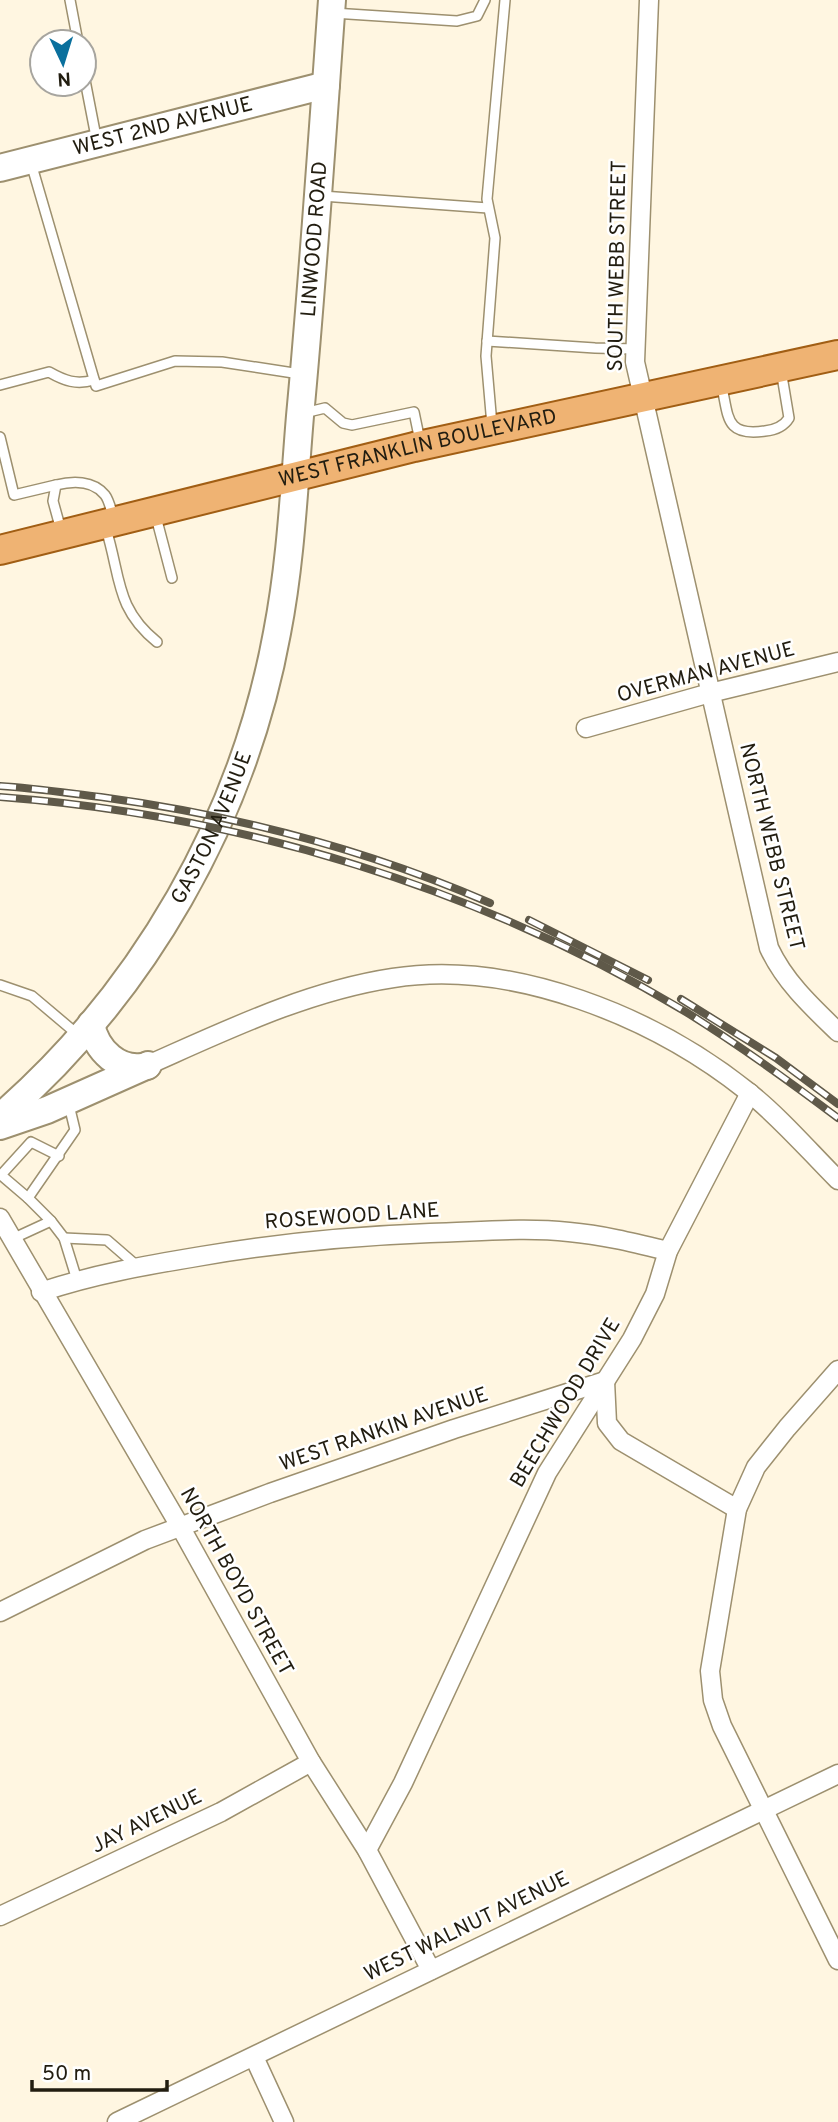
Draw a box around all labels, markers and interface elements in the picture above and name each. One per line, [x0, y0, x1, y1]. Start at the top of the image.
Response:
north arrow [28, 28, 98, 98]
text: N [56, 66, 72, 90]
street label: WEST 2ND AVENUE [70, 91, 256, 162]
street label: LINWOOD ROAD [295, 160, 334, 318]
street label: SOUTH WEBB STREET [603, 160, 633, 372]
street label: WEST FRANKLIN BOULEVARD [276, 403, 559, 494]
street label: OVERMAN AVENUE [614, 636, 798, 710]
street label: NORTH WEBB STREET [732, 741, 810, 953]
street label: GASTON AVENUE [165, 748, 258, 909]
street label: ROSEWOOD LANE [264, 1197, 440, 1237]
street label: BEECHWOOD DRIVE [505, 1313, 627, 1493]
street label: WEST RANKIN AVENUE [276, 1382, 492, 1478]
street label: NORTH BOYD STREET [173, 1483, 299, 1681]
street label: JAY AVENUE [87, 1784, 207, 1860]
street label: WEST WALNUT AVENUE [360, 1866, 574, 1988]
scale bar [32, 2048, 166, 2092]
text: 50 m [42, 2061, 91, 2088]

